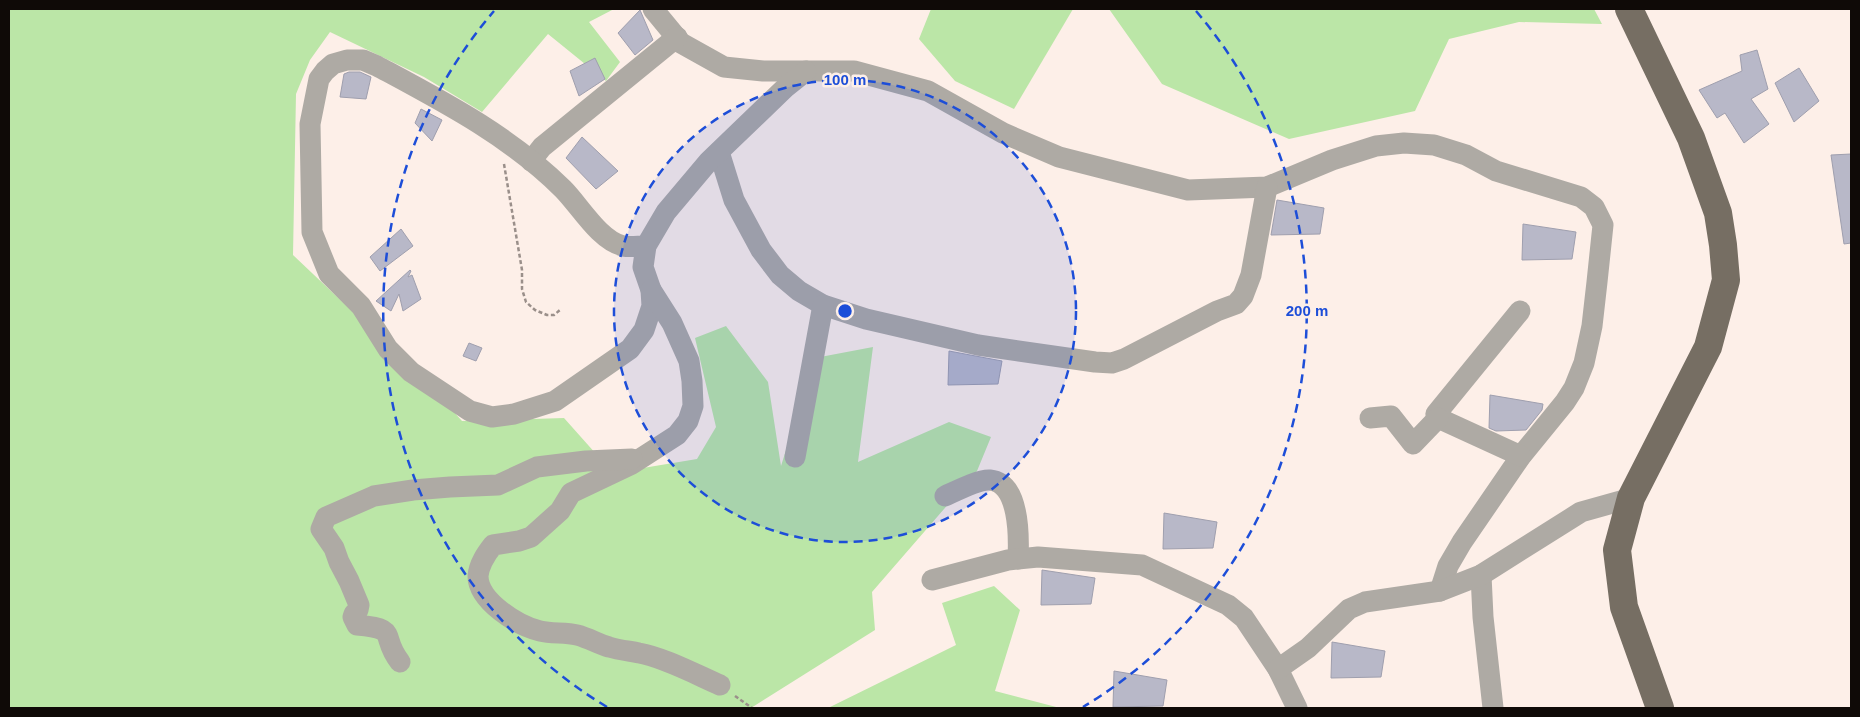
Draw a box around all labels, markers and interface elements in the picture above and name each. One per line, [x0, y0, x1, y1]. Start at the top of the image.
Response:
text: 100 m [824, 71, 866, 88]
centre of rings [836, 302, 854, 320]
text: 200 m [1286, 302, 1328, 319]

